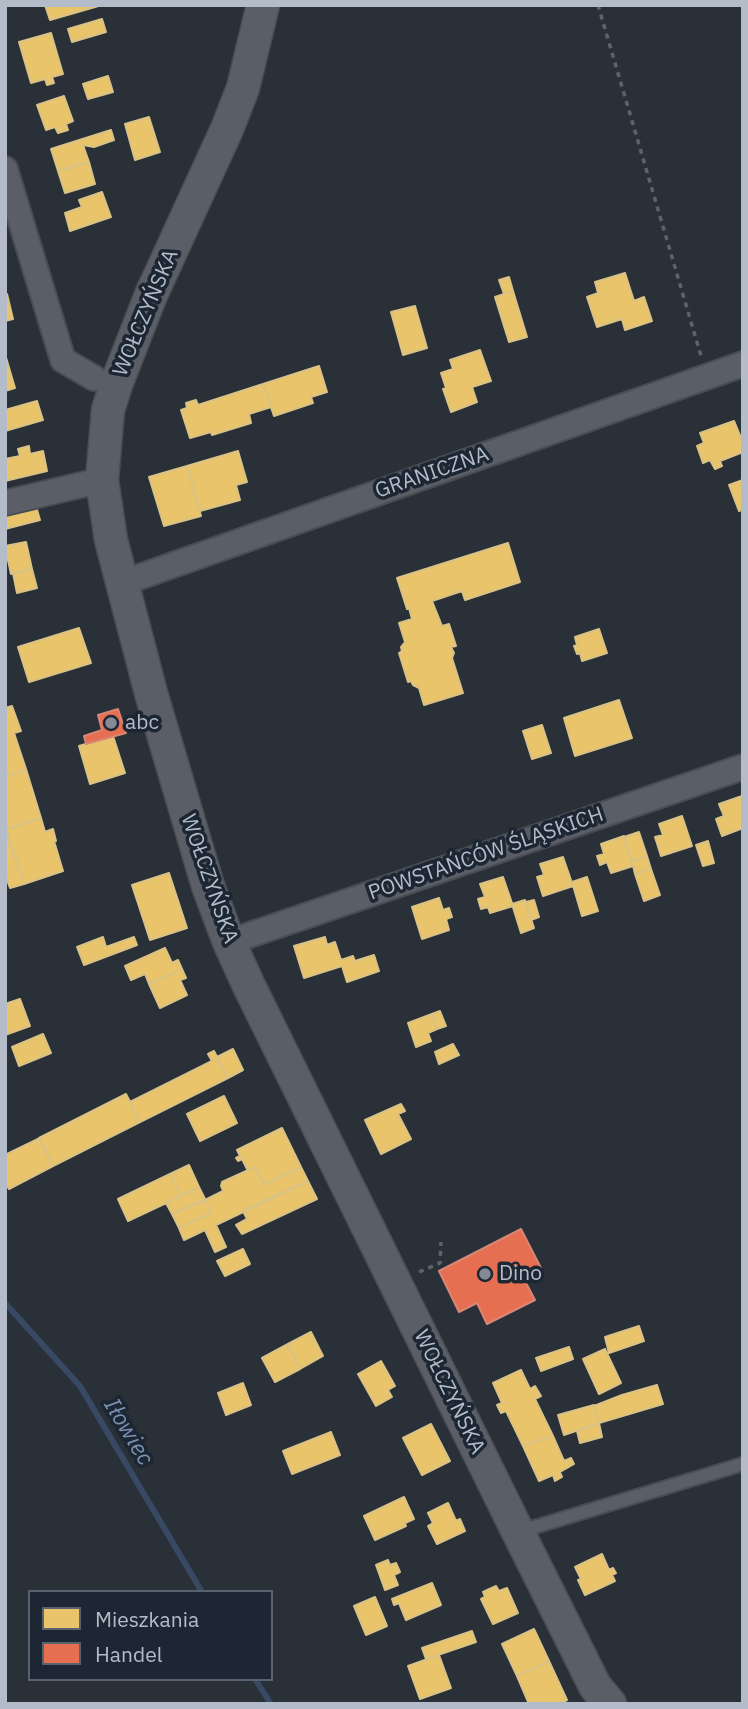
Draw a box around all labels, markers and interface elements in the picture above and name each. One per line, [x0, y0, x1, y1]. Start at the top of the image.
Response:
street label: WOŁCZYŃSKA [108, 246, 184, 380]
street label: GRANICZNA [372, 442, 492, 504]
place label: abc [125, 710, 159, 736]
marker: abc [103, 715, 119, 731]
street label: POWSTAŃCÓW ŚLĄSKICH [365, 802, 607, 906]
street label: WOŁCZYŃSKA [175, 811, 243, 947]
place label: Dino [499, 1261, 542, 1287]
marker: Dino [477, 1266, 493, 1282]
street label: WOŁCZYŃSKA [408, 1326, 490, 1458]
water label: Iłowiec [97, 1393, 159, 1471]
legend [28, 1590, 273, 1681]
text: Mieszkania [95, 1605, 199, 1633]
text: Handel [95, 1640, 162, 1668]

